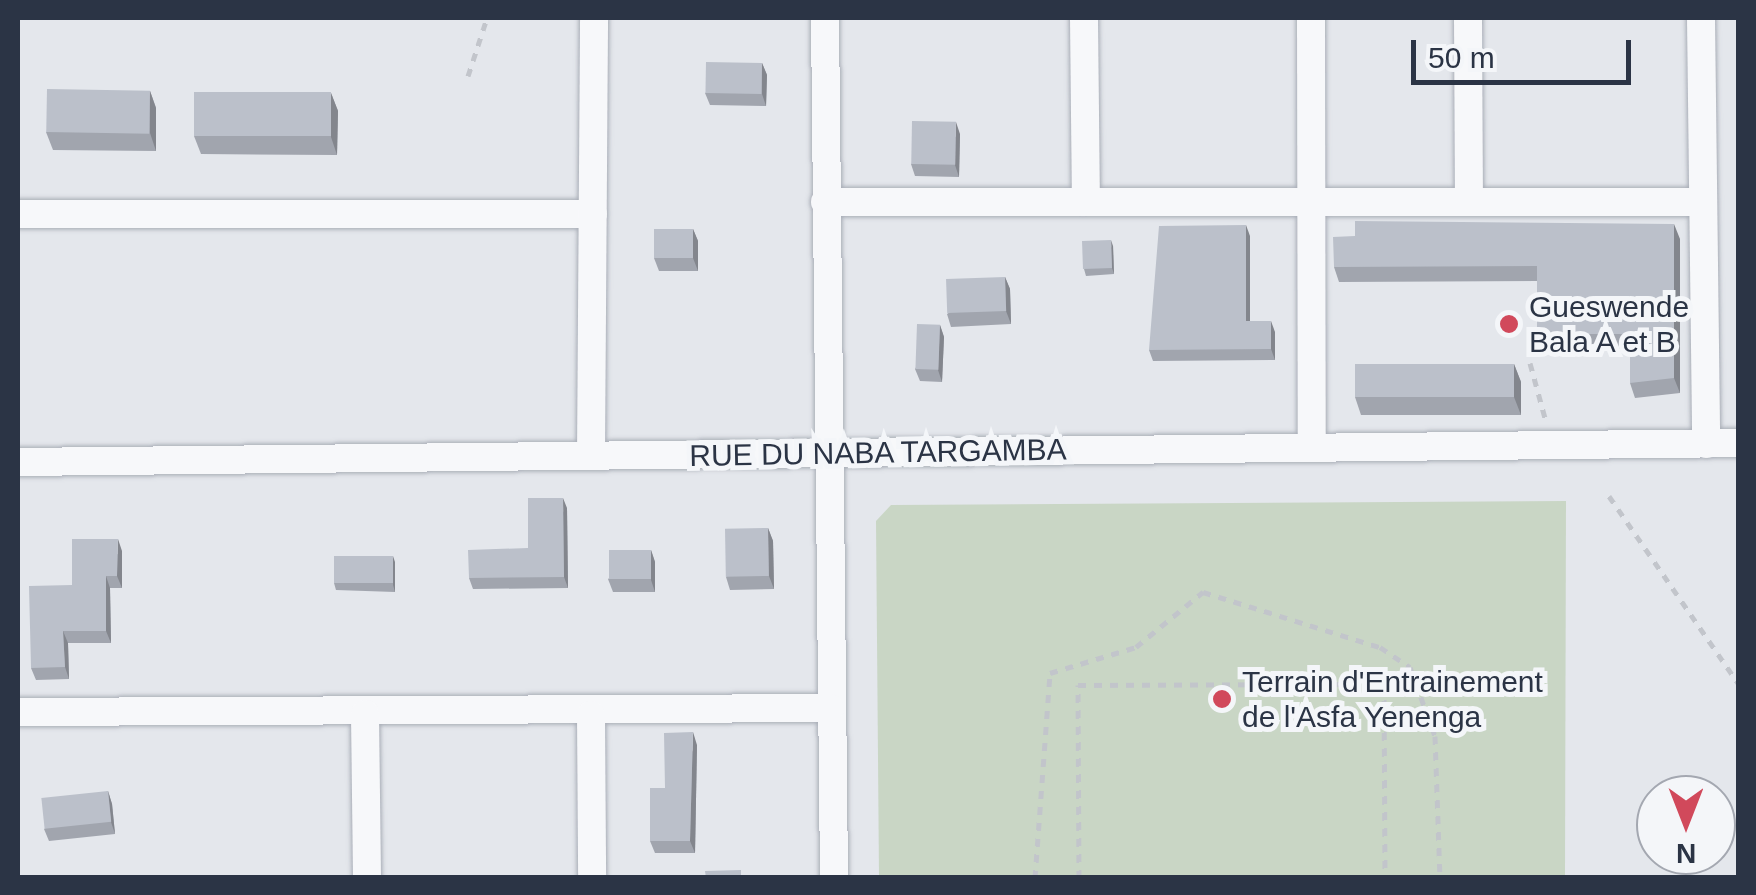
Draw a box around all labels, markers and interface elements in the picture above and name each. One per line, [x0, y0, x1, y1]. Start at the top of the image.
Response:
scale bar [1416, 20, 1636, 82]
text: 50 m [1428, 41, 1495, 74]
place label: Gueswende Bala A et B [1529, 289, 1689, 360]
marker: Gueswende Bala A et B [1498, 313, 1520, 335]
street label: RUE DU NABA TARGAMBA [688, 432, 1068, 474]
place label: Terrain d'Entrainement de l'Asfa Yenenga [1242, 664, 1543, 734]
marker: Terrain d'Entrainement de l'Asfa Yenenga [1211, 688, 1233, 710]
north arrow [1636, 775, 1736, 875]
text: N [1676, 838, 1696, 869]

